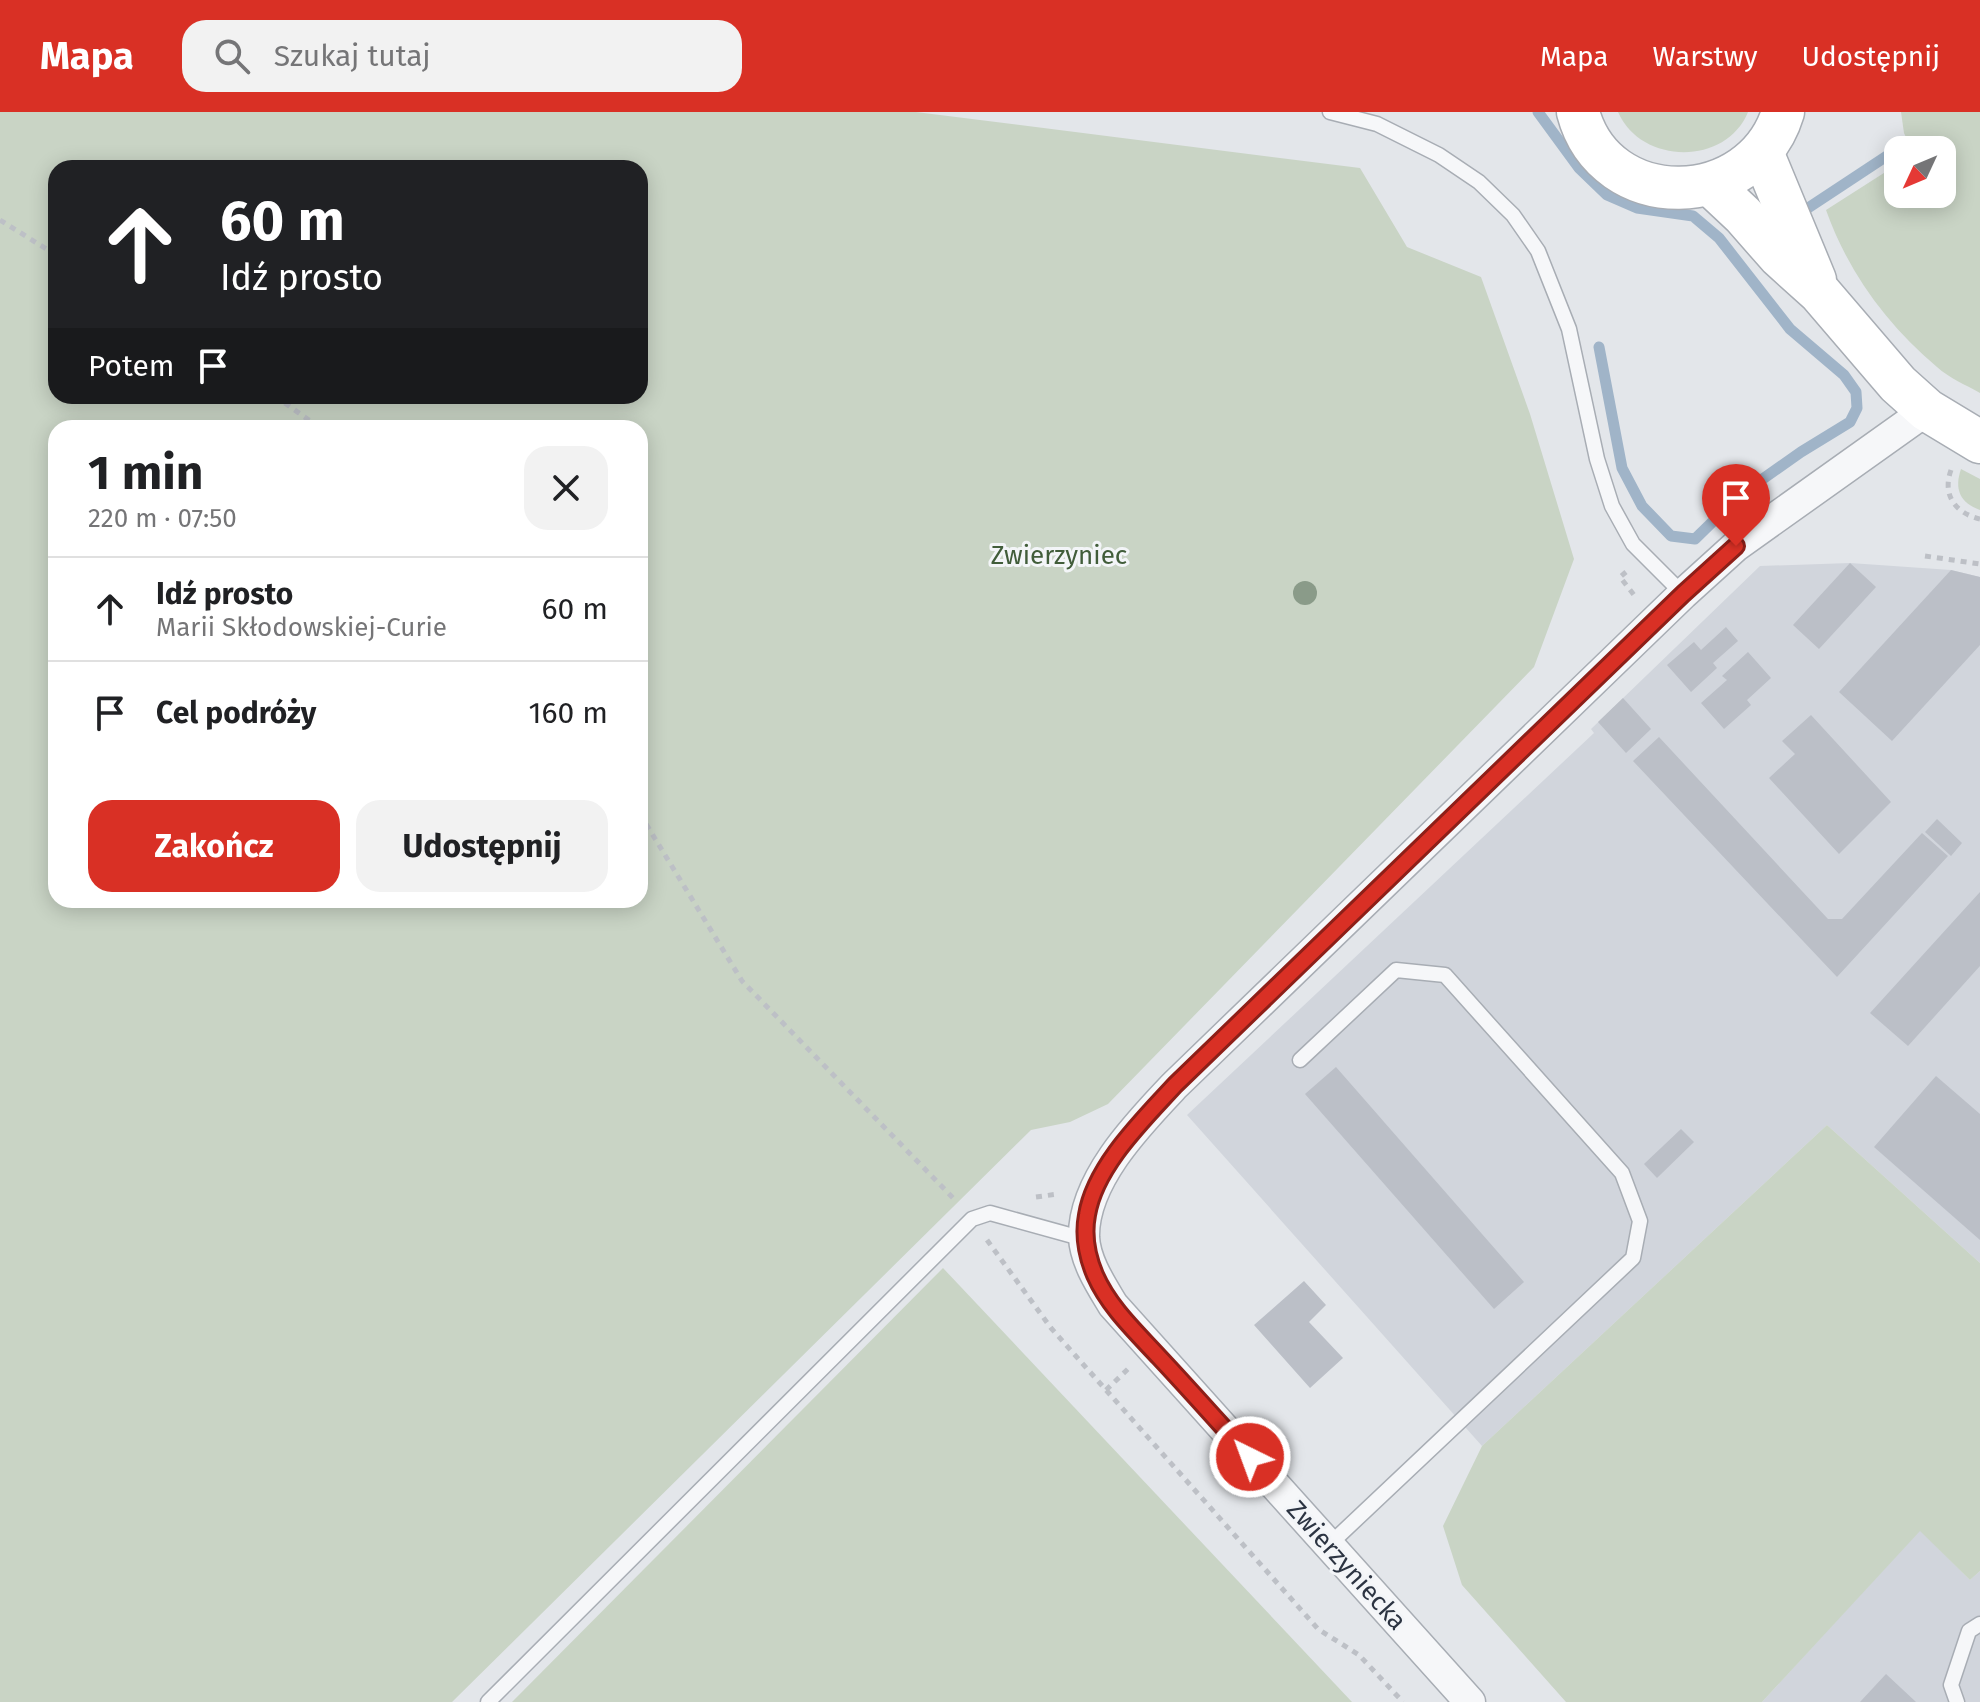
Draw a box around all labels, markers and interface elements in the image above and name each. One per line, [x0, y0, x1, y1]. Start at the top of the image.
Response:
search box [182, 20, 742, 92]
text: Mapa [40, 33, 134, 79]
icon: search [210, 34, 254, 78]
text: Szukaj tutaj [274, 38, 431, 74]
text: Mapa [1540, 40, 1609, 73]
text: Warstwy [1653, 40, 1758, 73]
text: Udostępnij [1802, 40, 1940, 73]
north arrow [1884, 136, 1956, 208]
map controls [1884, 136, 1956, 208]
text: 60 m [220, 188, 345, 255]
icon: ahead [88, 192, 192, 296]
text: Idź prosto [220, 256, 383, 300]
icon: arrive [191, 344, 235, 388]
text: Potem [88, 348, 175, 384]
text: 1 min [88, 444, 203, 502]
button: close [524, 446, 608, 530]
pin [1702, 464, 1770, 546]
icon: arrive [1714, 476, 1758, 520]
text: 220 m · 07:50 [88, 503, 237, 534]
park label: Zwierzyniec [991, 540, 1127, 571]
text: Idź prosto [156, 576, 293, 612]
icon: ahead [88, 587, 132, 631]
text: 60 m [542, 591, 608, 627]
text: Marii Skłodowskiej-Curie [156, 612, 447, 643]
icon: arrive [88, 691, 132, 735]
text: Cel podróży [156, 695, 316, 731]
text: 160 m [529, 695, 608, 731]
button: Zakończ [88, 800, 340, 892]
button: Udostępnij [356, 800, 608, 892]
position arrow [1208, 1415, 1292, 1499]
street label: Zwierzyniecka [1280, 1494, 1413, 1637]

